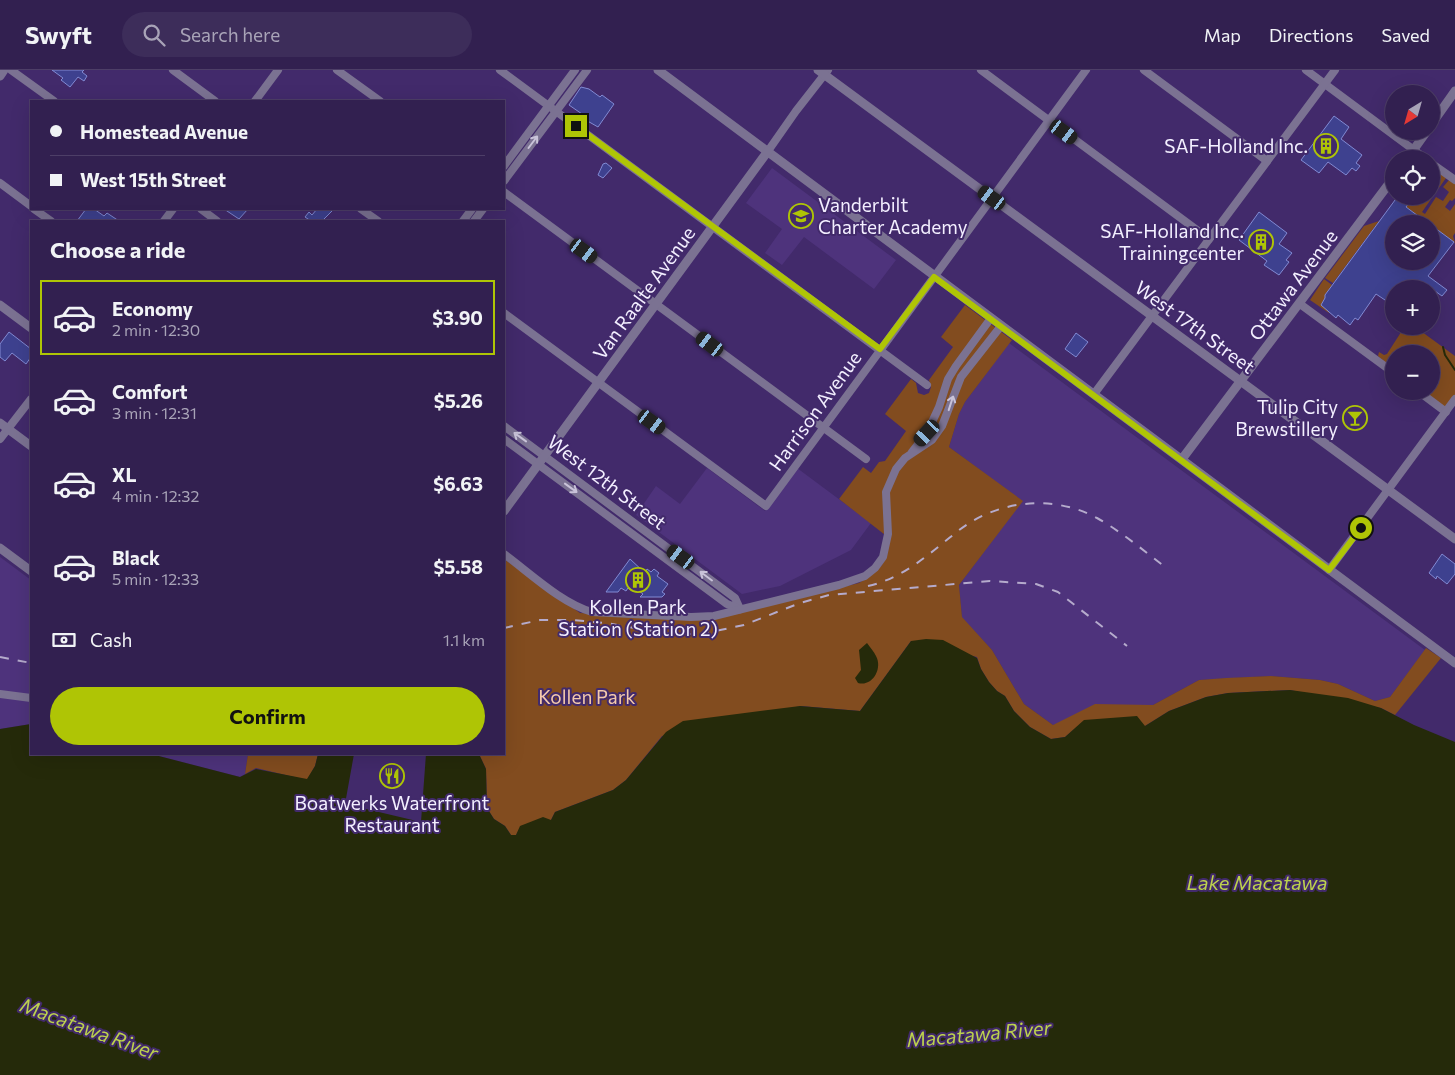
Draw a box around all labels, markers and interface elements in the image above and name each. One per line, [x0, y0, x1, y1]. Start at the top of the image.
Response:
search box [122, 12, 472, 57]
text: Swyft [25, 20, 92, 49]
icon: search [140, 21, 168, 49]
text: Search here [180, 23, 280, 46]
text: Map [1204, 24, 1241, 46]
text: Directions [1269, 24, 1353, 46]
text: Saved [1381, 24, 1430, 46]
north arrow [1385, 85, 1440, 140]
map controls [1385, 85, 1440, 400]
route end [565, 115, 587, 137]
car [1047, 117, 1080, 147]
text: Homestead Avenue [80, 120, 248, 143]
building icon: SAF-Holland Inc. [1313, 133, 1339, 159]
place label: SAF-Holland Inc. [1164, 134, 1308, 157]
one-way arrow [528, 135, 538, 149]
button: locate [1385, 150, 1440, 205]
text: West 15th Street [80, 168, 226, 191]
car [975, 183, 1008, 213]
place label: Vanderbilt Charter Academy [818, 193, 968, 238]
school or university icon: Vanderbilt Charter Academy [788, 203, 814, 229]
button: layers [1385, 215, 1440, 270]
place label: SAF-Holland Inc. Trainingcenter [1100, 219, 1244, 264]
street label: Van Raalte Avenue [588, 222, 699, 364]
street label: Ottawa Avenue [1243, 225, 1342, 345]
building icon: SAF-Holland Inc. Trainingcenter [1248, 229, 1274, 255]
text: Choose a ride [50, 236, 185, 263]
car [567, 236, 600, 266]
street label: West 17th Street [1131, 275, 1260, 378]
button: + [1385, 280, 1440, 335]
icon: car [52, 295, 97, 340]
text: Economy [112, 297, 193, 320]
text: $3.90 [432, 306, 483, 329]
text: 2 min · 12:30 [112, 320, 200, 339]
car [693, 329, 726, 359]
button: − [1385, 345, 1440, 400]
street label: Harrison Avenue [764, 346, 866, 475]
icon: car [52, 378, 97, 423]
text: Comfort [112, 380, 188, 403]
text: $5.26 [434, 389, 483, 412]
one-way arrow [947, 395, 957, 411]
place label: Tulip City Brewstillery [1235, 395, 1338, 440]
text: 3 min · 12:31 [112, 403, 197, 422]
bar icon: Tulip City Brewstillery [1342, 405, 1368, 431]
car [635, 407, 668, 437]
car [911, 417, 942, 449]
street label: West 12th Street [543, 429, 671, 534]
one-way arrow [513, 432, 527, 443]
icon: car [52, 461, 97, 506]
text: XL [112, 463, 137, 486]
text: $6.63 [433, 472, 483, 495]
one-way arrow [564, 483, 578, 493]
text: 4 min · 12:32 [112, 486, 199, 505]
route start [1350, 517, 1372, 539]
car [664, 542, 697, 572]
icon: car [52, 544, 97, 589]
text: Black [112, 546, 160, 569]
text: $5.58 [433, 555, 483, 578]
building icon: Kollen Park Station (Station 2) [625, 567, 651, 593]
text: 5 min · 12:33 [112, 569, 199, 588]
one-way arrow [699, 571, 713, 581]
place label: Kollen Park Station (Station 2) [558, 595, 718, 640]
icon: cash [50, 626, 78, 654]
text: Cash [90, 628, 132, 651]
text: 1.1 km [443, 630, 485, 649]
park label: Kollen Park [538, 685, 636, 708]
button: Confirm [50, 687, 485, 745]
restaurant icon: Boatwerks Waterfront Restaurant [379, 763, 405, 789]
place label: Boatwerks Waterfront Restaurant [295, 791, 490, 836]
water label: Lake Macatawa [1187, 870, 1327, 894]
water label: Macatawa River [17, 992, 163, 1065]
water label: Macatawa River [906, 1015, 1053, 1051]

